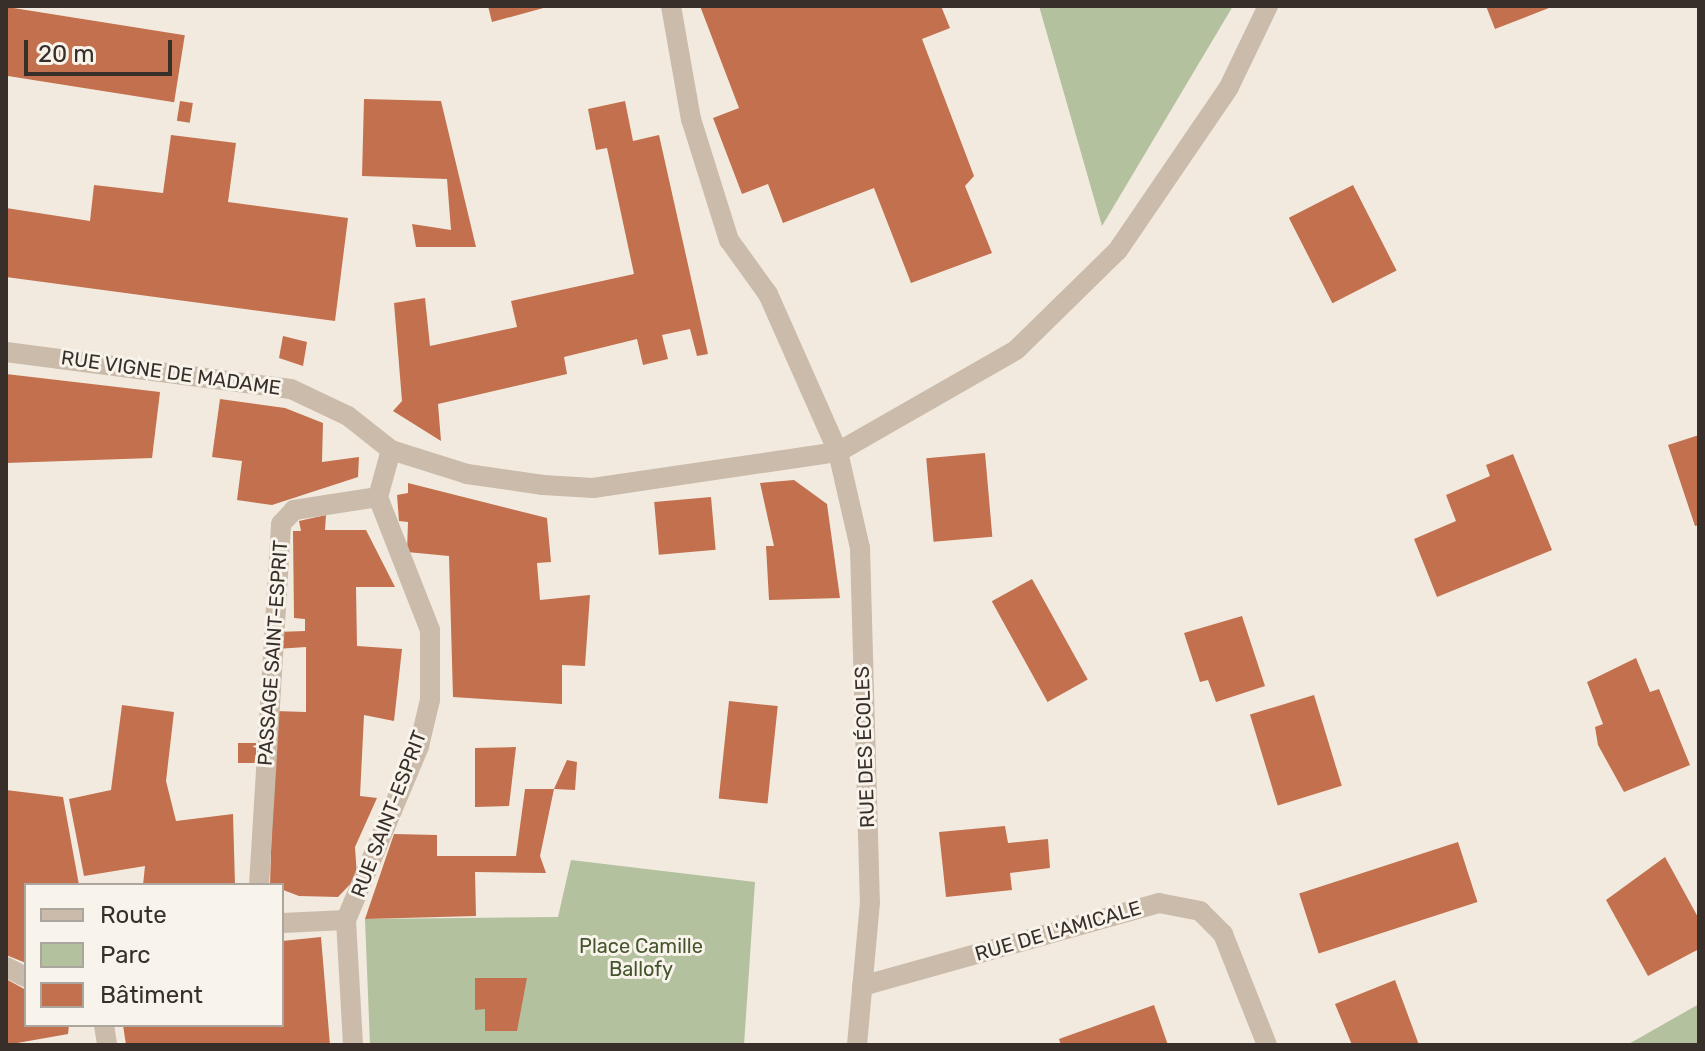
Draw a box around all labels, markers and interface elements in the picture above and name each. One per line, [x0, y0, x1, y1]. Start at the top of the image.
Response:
scale bar [28, 24, 176, 74]
text: 20 m [38, 40, 95, 68]
street label: RUE VIGNE DE MADAME [59, 346, 283, 400]
street label: PASSAGE SAINT-ESPRIT [253, 539, 293, 767]
street label: RUE DES ÉCOLES [850, 666, 880, 828]
street label: RUE SAINT-ESPRIT [346, 727, 432, 901]
legend [24, 883, 284, 1027]
street label: RUE DE L'AMICALE [972, 896, 1144, 966]
text: Route [100, 901, 167, 929]
park label: Place Camille Ballofy [579, 934, 703, 981]
text: Parc [100, 941, 151, 969]
text: Bâtiment [100, 981, 203, 1009]

